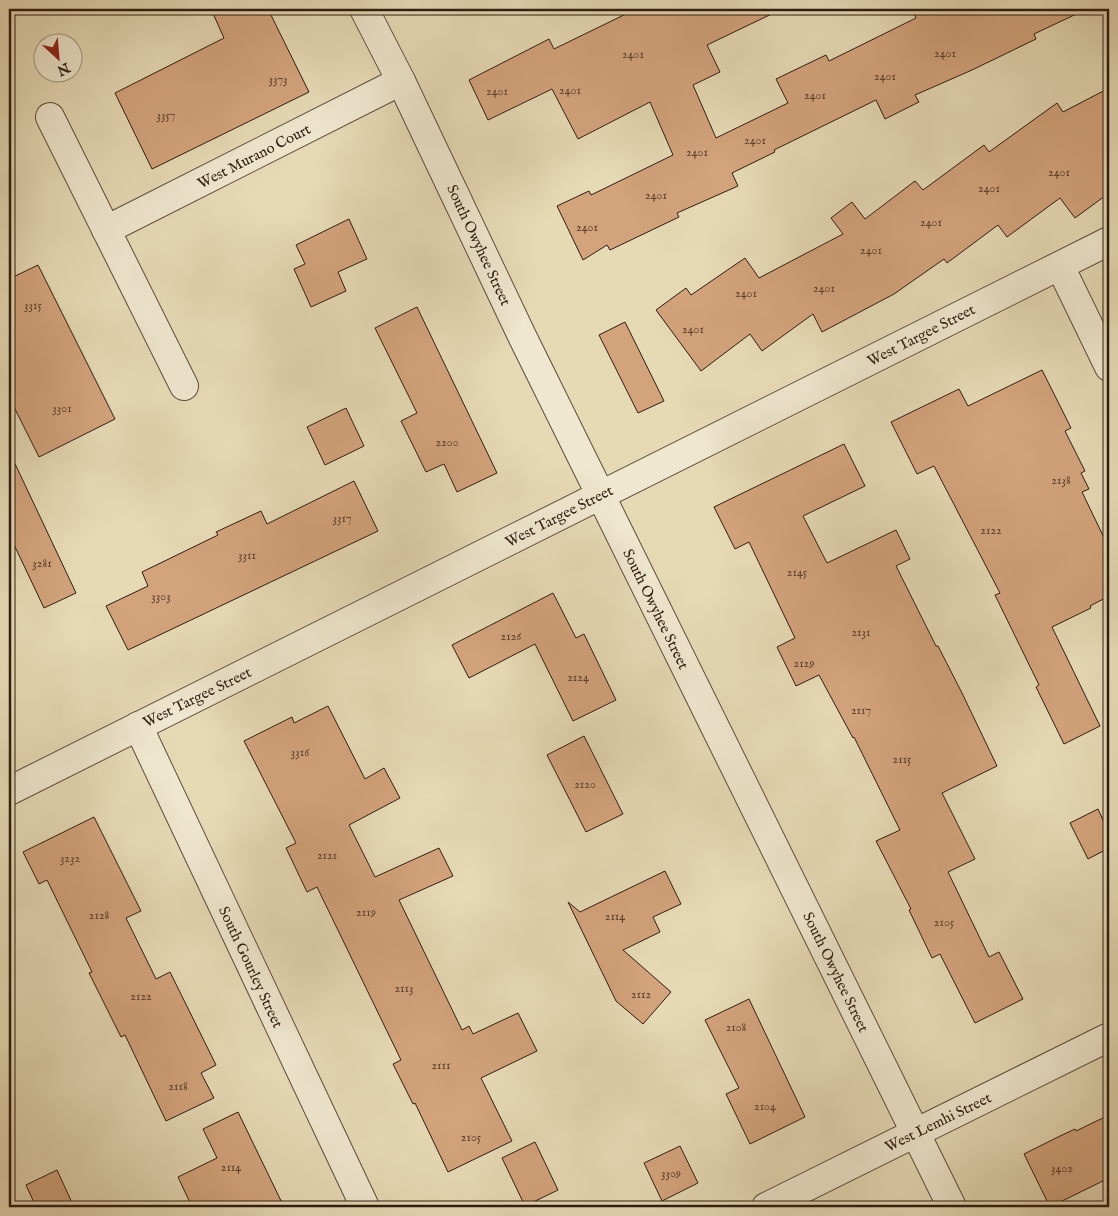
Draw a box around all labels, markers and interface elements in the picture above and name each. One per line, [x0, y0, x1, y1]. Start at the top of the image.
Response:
north arrow [32, 32, 82, 82]
house number: 2401 [934, 46, 956, 61]
house number: 2401 [622, 47, 644, 62]
text: N [54, 58, 74, 80]
house number: 2401 [874, 69, 896, 84]
house number: 3373 [268, 72, 288, 87]
house number: 2401 [559, 83, 581, 98]
house number: 2401 [486, 84, 508, 99]
house number: 2401 [804, 88, 826, 103]
house number: 3357 [157, 108, 175, 123]
street label: West Murano Court [195, 120, 314, 193]
house number: 2401 [744, 133, 766, 148]
house number: 2401 [686, 145, 708, 160]
house number: 2401 [1048, 165, 1070, 180]
house number: 2401 [978, 181, 1000, 196]
street label: South Owyhee Street [442, 182, 515, 309]
house number: 2401 [645, 188, 667, 203]
house number: 2401 [920, 215, 942, 230]
house number: 2401 [576, 220, 598, 235]
house number: 2401 [860, 243, 882, 258]
house number: 2401 [813, 281, 835, 296]
house number: 2401 [735, 286, 757, 301]
house number: 3315 [24, 298, 43, 313]
street label: West Targee Street [864, 300, 978, 371]
house number: 2401 [682, 322, 704, 337]
house number: 3301 [52, 401, 72, 416]
house number: 2200 [435, 435, 459, 450]
house number: 2138 [1051, 473, 1071, 488]
street label: West Targee Street [502, 481, 616, 552]
house number: 3317 [332, 511, 352, 526]
house number: 2122 [980, 523, 1002, 538]
street label: South Owyhee Street [618, 546, 693, 673]
house number: 3311 [238, 548, 256, 563]
house number: 3281 [32, 556, 52, 571]
house number: 2145 [787, 565, 808, 580]
house number: 3303 [151, 589, 171, 604]
house number: 2131 [851, 625, 871, 640]
house number: 2126 [501, 629, 522, 644]
house number: 2129 [794, 656, 814, 671]
street label: West Targee Street [140, 663, 255, 732]
house number: 2124 [567, 670, 589, 685]
house number: 2117 [851, 703, 871, 718]
house number: 3316 [291, 745, 310, 760]
house number: 2115 [893, 752, 912, 767]
house number: 2120 [574, 777, 596, 792]
house number: 2121 [317, 848, 337, 863]
house number: 3232 [60, 851, 80, 866]
street label: South Gourley Street [214, 903, 287, 1031]
house number: 2119 [356, 905, 376, 920]
house number: 2128 [89, 908, 110, 923]
house number: 2114 [605, 909, 625, 924]
street label: South Owyhee Street [798, 909, 873, 1036]
house number: 2105 [934, 915, 955, 930]
house number: 2113 [394, 981, 414, 996]
house number: 2112 [631, 987, 651, 1002]
house number: 2122 [130, 989, 152, 1004]
house number: 2108 [726, 1020, 747, 1035]
house number: 2111 [431, 1058, 451, 1073]
house number: 2118 [168, 1079, 188, 1094]
street label: West Lemhi Street [882, 1088, 994, 1156]
house number: 2104 [754, 1099, 776, 1114]
house number: 2105 [461, 1130, 482, 1145]
house number: 2114 [221, 1160, 241, 1175]
house number: 3402 [1051, 1161, 1073, 1176]
house number: 3309 [661, 1166, 681, 1181]

